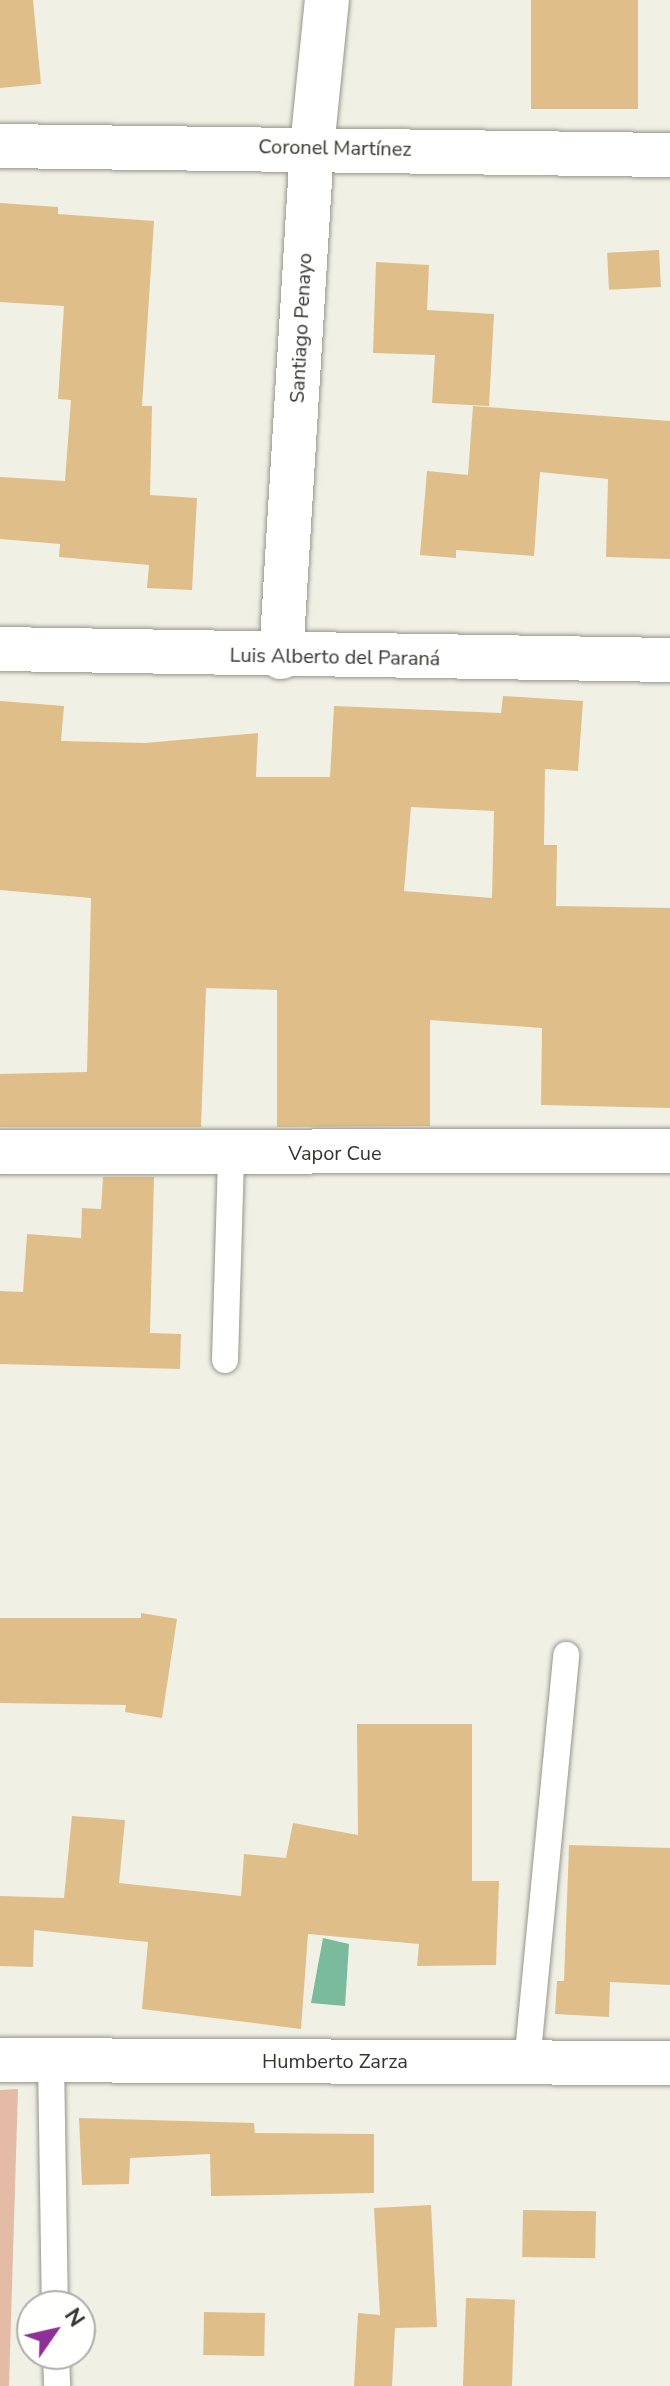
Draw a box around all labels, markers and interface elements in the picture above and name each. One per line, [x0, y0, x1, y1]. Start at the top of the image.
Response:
street label: Coronel Martínez [258, 135, 412, 161]
street label: Santiago Penayo [285, 252, 317, 404]
street label: Luis Alberto del Paraná [229, 643, 441, 671]
street label: Vapor Cue [288, 1141, 382, 1165]
street label: Humberto Zarza [262, 2049, 408, 2073]
north arrow [16, 2290, 96, 2370]
text: N [57, 2302, 91, 2333]

